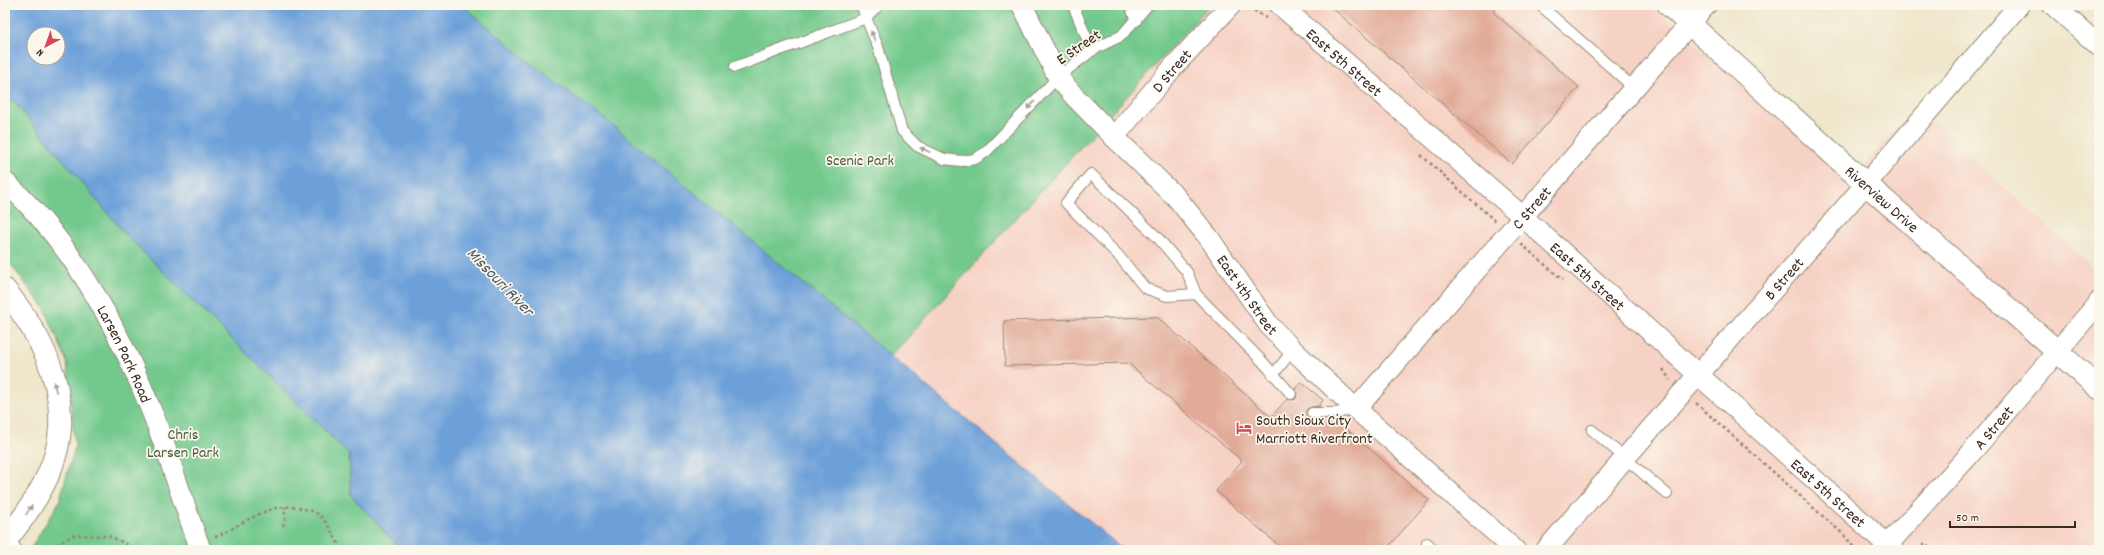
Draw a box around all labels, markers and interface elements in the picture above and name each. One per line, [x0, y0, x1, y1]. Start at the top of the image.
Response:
street label: East 5th Street [1300, 24, 1386, 103]
street label: E Street [1052, 25, 1107, 72]
north arrow [26, 26, 66, 66]
one-way arrow [869, 29, 875, 41]
text: N [33, 44, 48, 60]
street label: D Street [1148, 45, 1198, 98]
one-way arrow [1026, 100, 1036, 110]
one-way arrow [919, 147, 931, 153]
park label: Scenic Park [826, 150, 894, 173]
street label: Riverview Drive [1839, 161, 1923, 239]
street label: C Street [1507, 182, 1558, 235]
street label: East 5th Street [1544, 237, 1629, 318]
water label: Missouri River [460, 243, 539, 324]
street label: East 4th Street [1210, 251, 1282, 342]
street label: B Street [1760, 253, 1810, 306]
street label: Larsen Park Road [90, 302, 156, 407]
one-way arrow [51, 381, 57, 393]
street label: A Street [1970, 402, 2020, 456]
place label: South Sioux City Marriott Riverfront [1256, 410, 1373, 451]
hotel icon: South Sioux City Marriott Riverfront [1235, 419, 1253, 437]
park label: Chris Larsen Park [147, 424, 219, 465]
street label: East 5th Street [1784, 454, 1870, 534]
scale bar [1950, 503, 2075, 529]
one-way arrow [25, 504, 32, 515]
text: 50 m [1956, 510, 1979, 527]

